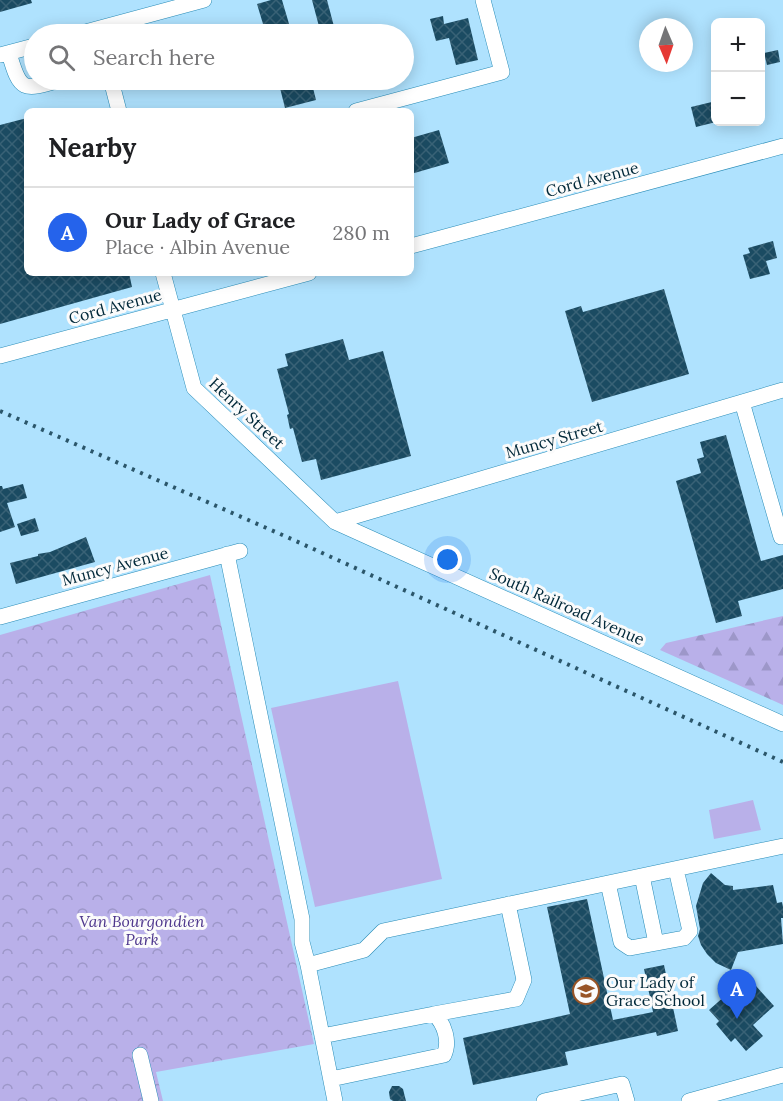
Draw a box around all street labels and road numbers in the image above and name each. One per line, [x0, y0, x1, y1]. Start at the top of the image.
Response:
street label: Cord Avenue [543, 157, 641, 201]
street label: Cord Avenue [66, 284, 164, 328]
street label: Henry Street [205, 373, 289, 454]
street label: Muncy Street [503, 415, 606, 462]
street label: Muncy Avenue [60, 542, 171, 590]
street label: South Railroad Avenue [486, 563, 648, 649]

